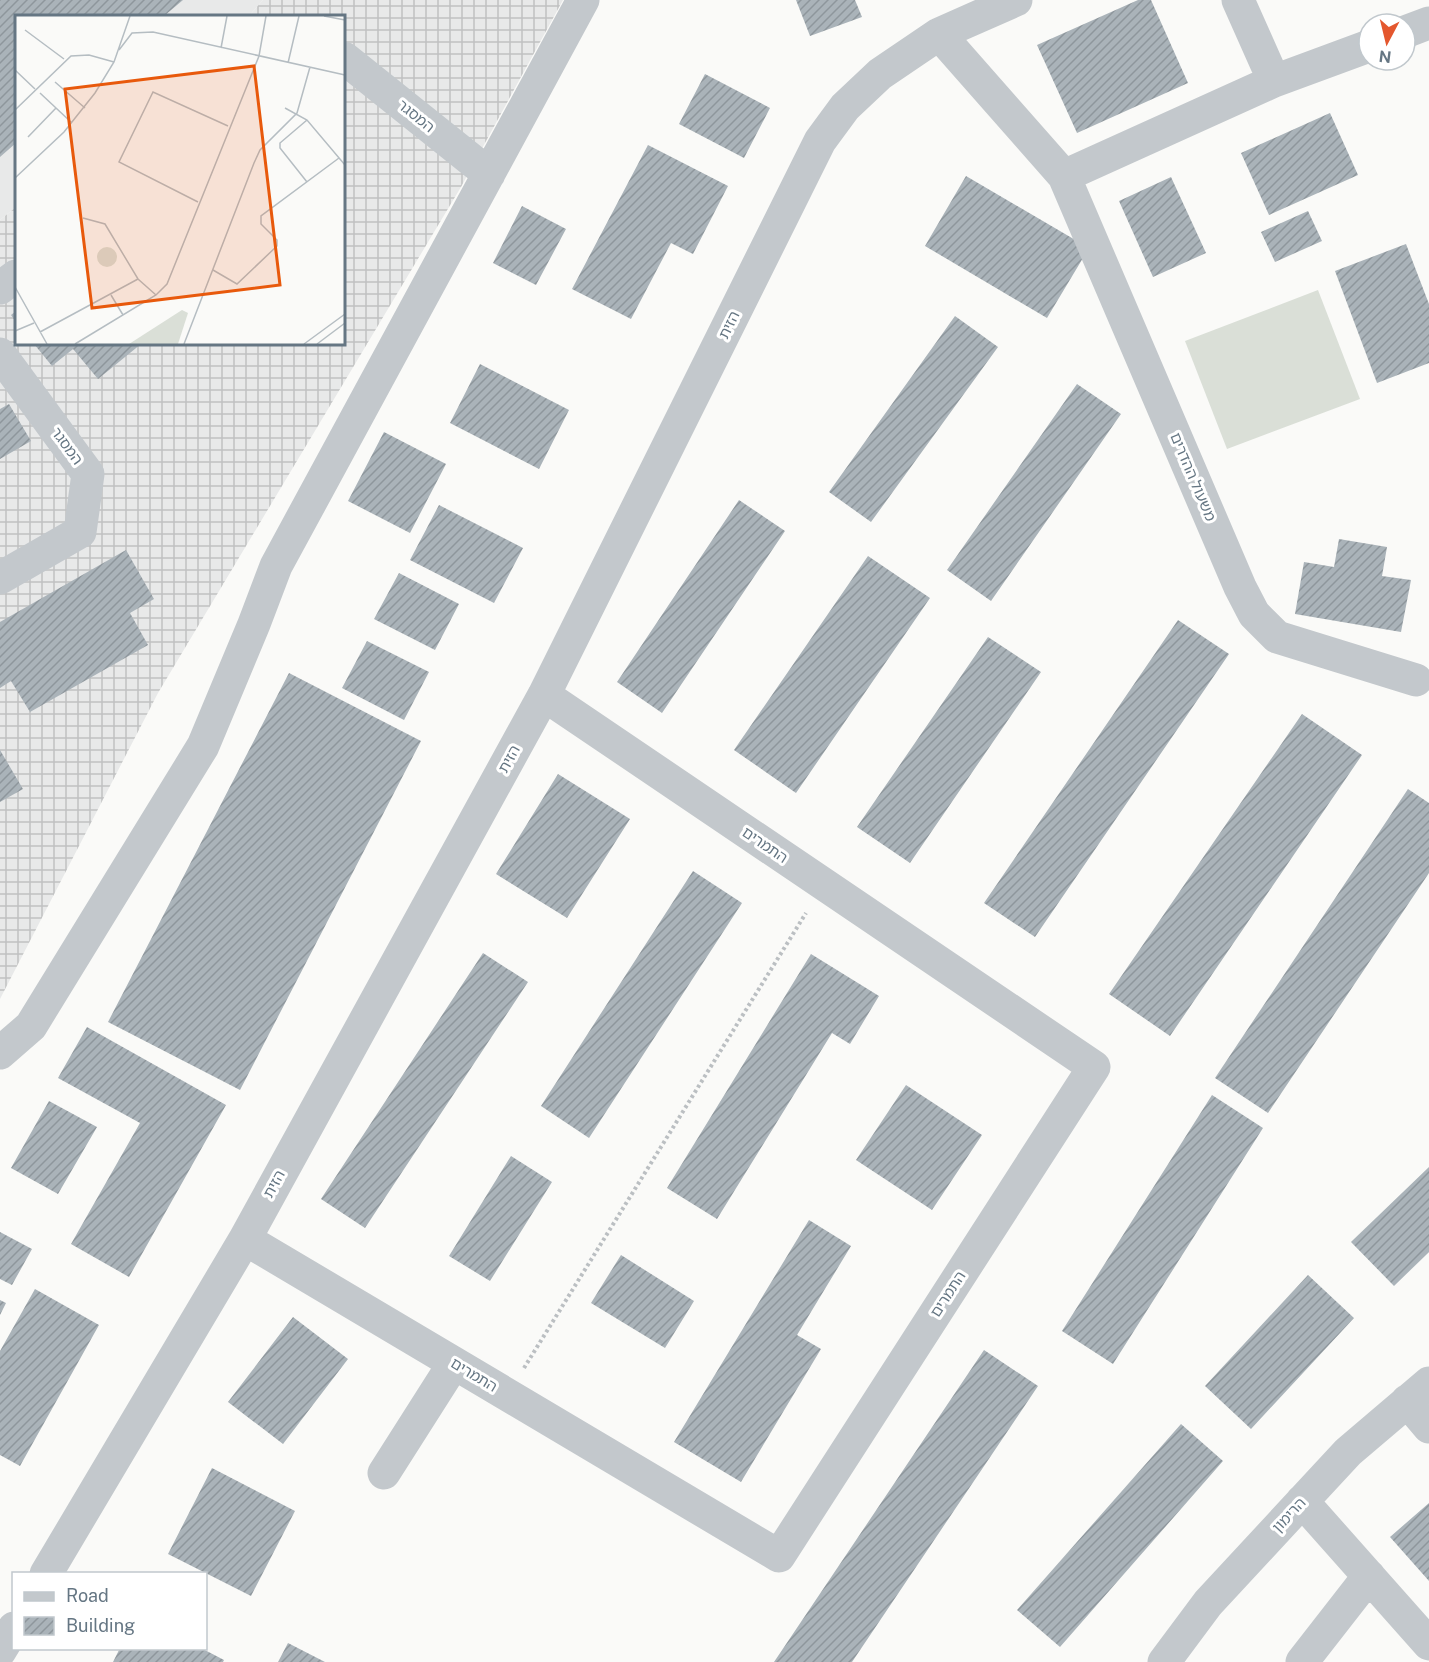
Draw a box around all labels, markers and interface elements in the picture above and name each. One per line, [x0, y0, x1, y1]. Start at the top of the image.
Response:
north arrow [1357, 12, 1417, 72]
inset map [15, 15, 345, 345]
text: N [1378, 46, 1393, 67]
street label: המסגר [395, 96, 438, 135]
street label: הזית [715, 308, 742, 341]
street label: המסגר [48, 424, 87, 468]
street label: משעול ההדרים [1167, 430, 1220, 524]
street label: הזית [494, 742, 523, 775]
street label: התמרים [739, 823, 791, 866]
street label: הזית [259, 1167, 288, 1200]
street label: התמרים [927, 1268, 969, 1320]
street label: התמרים [448, 1354, 501, 1395]
street label: הרימון [1268, 1494, 1309, 1535]
legend [12, 1572, 207, 1650]
text: Road [66, 1585, 109, 1606]
text: Building [66, 1615, 135, 1636]

